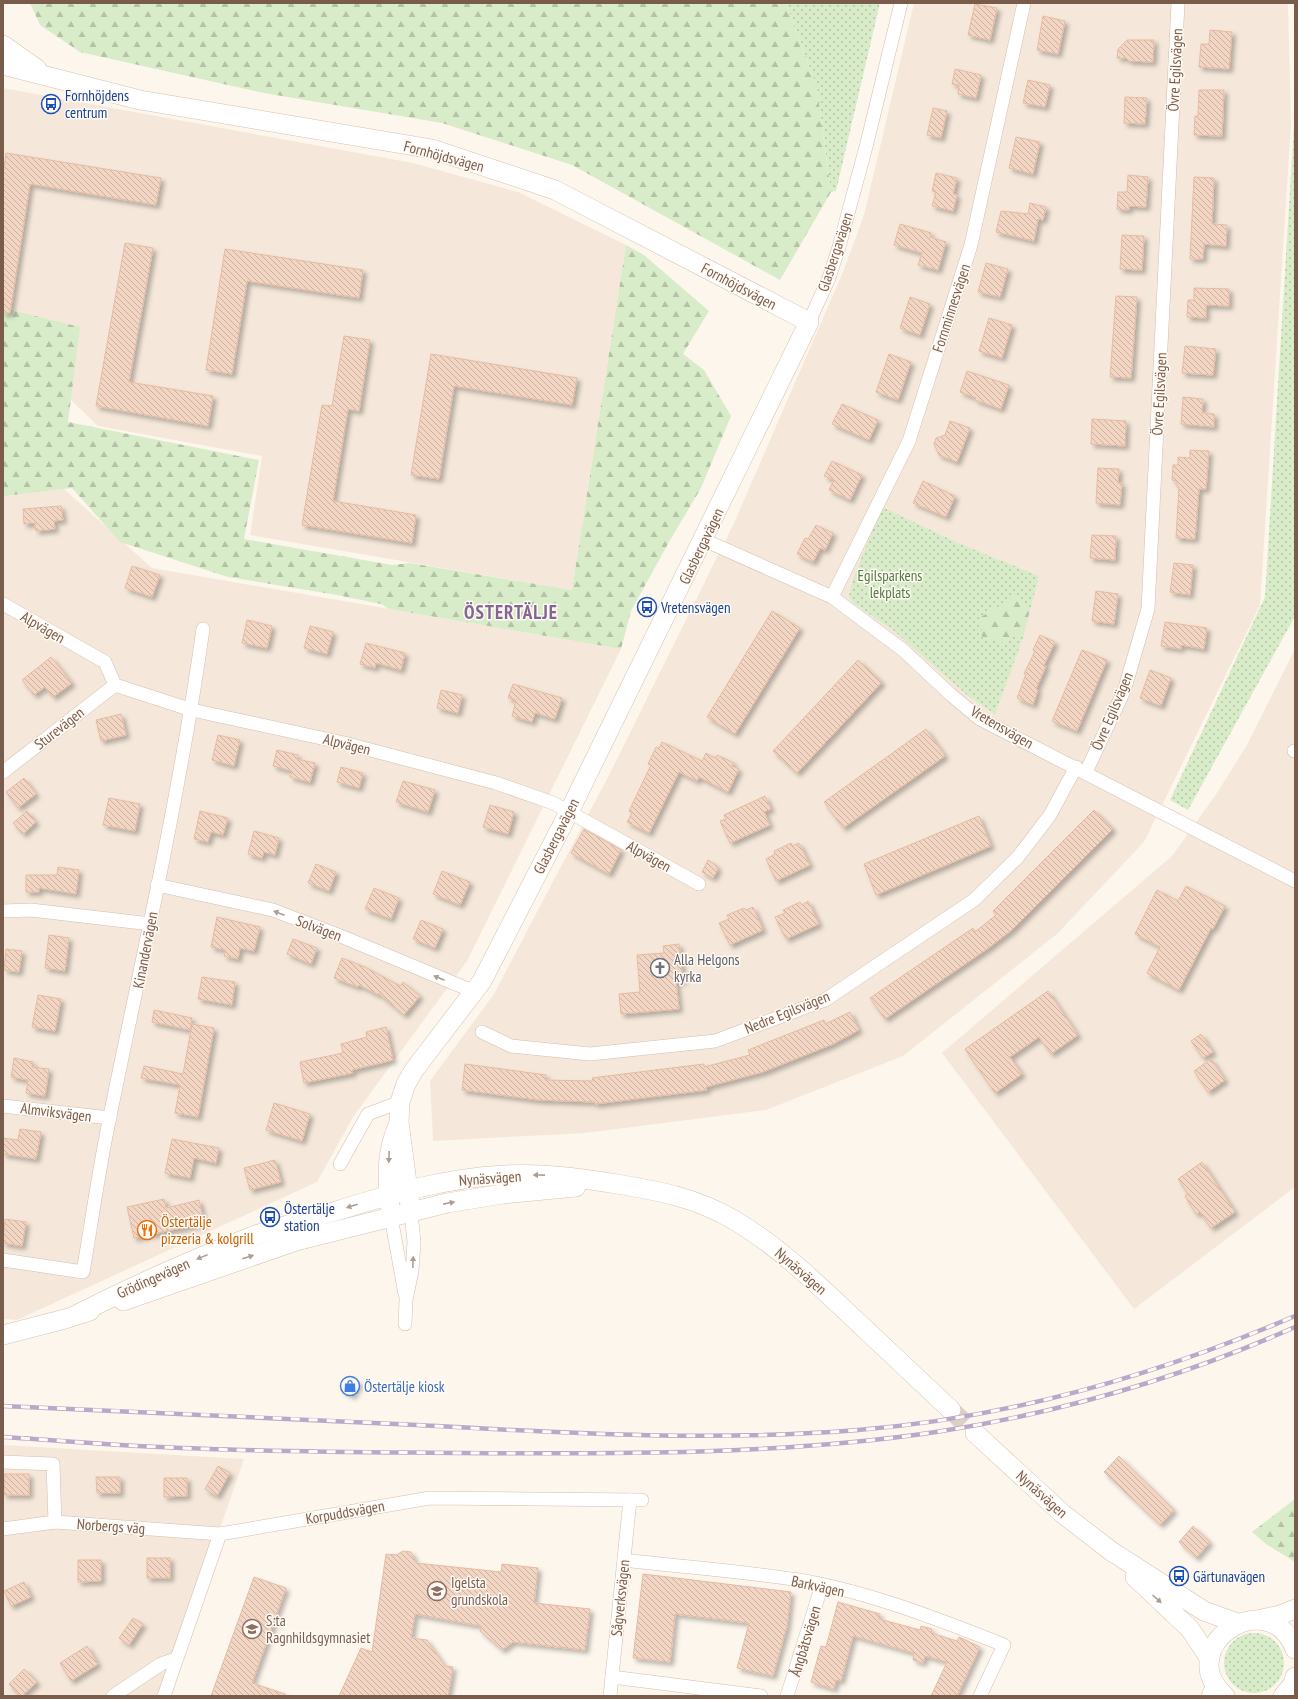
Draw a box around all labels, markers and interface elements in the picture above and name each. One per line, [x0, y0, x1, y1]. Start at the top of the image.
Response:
street label: Övre Egilsvägen [1163, 28, 1187, 112]
place label: Fornhöjdens centrum [65, 86, 129, 122]
bus stop icon: Fornhöjdens centrum [40, 93, 62, 115]
street label: Fornhöjdsvägen [402, 136, 486, 176]
street label: Glasbergavägen [813, 210, 857, 294]
street label: Fornhöjdsvägen [698, 258, 780, 314]
street label: Fornminnesvägen [928, 261, 974, 355]
street label: Övre Egilsvägen [1147, 352, 1171, 436]
street label: Glasbergavägen [674, 505, 728, 587]
park label: Egilsparkens lekplats [858, 566, 922, 602]
bus stop icon: Vretensvägen [636, 596, 658, 618]
place label: Vretensvägen [660, 598, 731, 617]
district label: ÖSTERTÄLJE [464, 600, 558, 624]
street label: Alpvägen [17, 607, 69, 647]
street label: Övre Egilsvägen [1087, 669, 1137, 753]
street label: Vretensvägen [966, 701, 1037, 753]
street label: Sturevägen [30, 703, 88, 753]
street label: Alpvägen [321, 729, 373, 759]
street label: Glasbergavägen [529, 795, 583, 877]
street label: Alpvägen [623, 836, 675, 876]
one-way arrow [273, 909, 285, 915]
street label: Kinandervägen [128, 910, 162, 990]
street label: Solvägen [293, 911, 345, 945]
place label: Alla Helgons kyrka [674, 950, 740, 986]
church icon: Alla Helgons kyrka [649, 957, 671, 979]
one-way arrow [433, 975, 444, 981]
street label: Nedre Egilsvägen [742, 986, 832, 1038]
street label: Almviksvägen [19, 1098, 93, 1126]
one-way arrow [385, 1151, 392, 1163]
street label: Nynäsvägen [458, 1166, 522, 1190]
one-way arrow [532, 1172, 545, 1178]
place label: Östertälje station [284, 1199, 335, 1235]
one-way arrow [443, 1200, 455, 1206]
one-way arrow [345, 1203, 357, 1209]
bus stop icon: Östertälje station [259, 1206, 281, 1228]
place label: Östertälje pizzeria & kolgrill [161, 1212, 254, 1248]
restaurant icon: Östertälje pizzeria & kolgrill [136, 1219, 158, 1241]
street label: Nynäsvägen [771, 1243, 831, 1299]
street label: Grödingevägen [114, 1253, 192, 1303]
one-way arrow [196, 1254, 208, 1260]
one-way arrow [242, 1254, 254, 1260]
one-way arrow [409, 1256, 416, 1268]
shop icon: Östertälje kiosk [339, 1375, 361, 1397]
place label: Östertälje kiosk [364, 1377, 445, 1396]
street label: Nynäsvägen [1012, 1466, 1072, 1522]
street label: Korpuddsvägen [304, 1496, 386, 1528]
street label: Norbergs väg [76, 1514, 146, 1538]
street label: Sågverksvägen [607, 1559, 633, 1637]
bus stop icon: Gärtunavägen [1168, 1565, 1190, 1587]
place label: Gärtunavägen [1193, 1567, 1265, 1586]
street label: Barkvägen [790, 1571, 846, 1601]
place label: Igelsta grundskola [451, 1573, 508, 1609]
school or university icon: Igelsta grundskola [426, 1580, 448, 1602]
one-way arrow [1152, 1595, 1163, 1604]
street label: Ångbåtsvägen [785, 1603, 825, 1679]
place label: S:ta Ragnhildsgymnasiet [266, 1611, 370, 1647]
school or university icon: S:ta Ragnhildsgymnasiet [241, 1618, 263, 1640]

